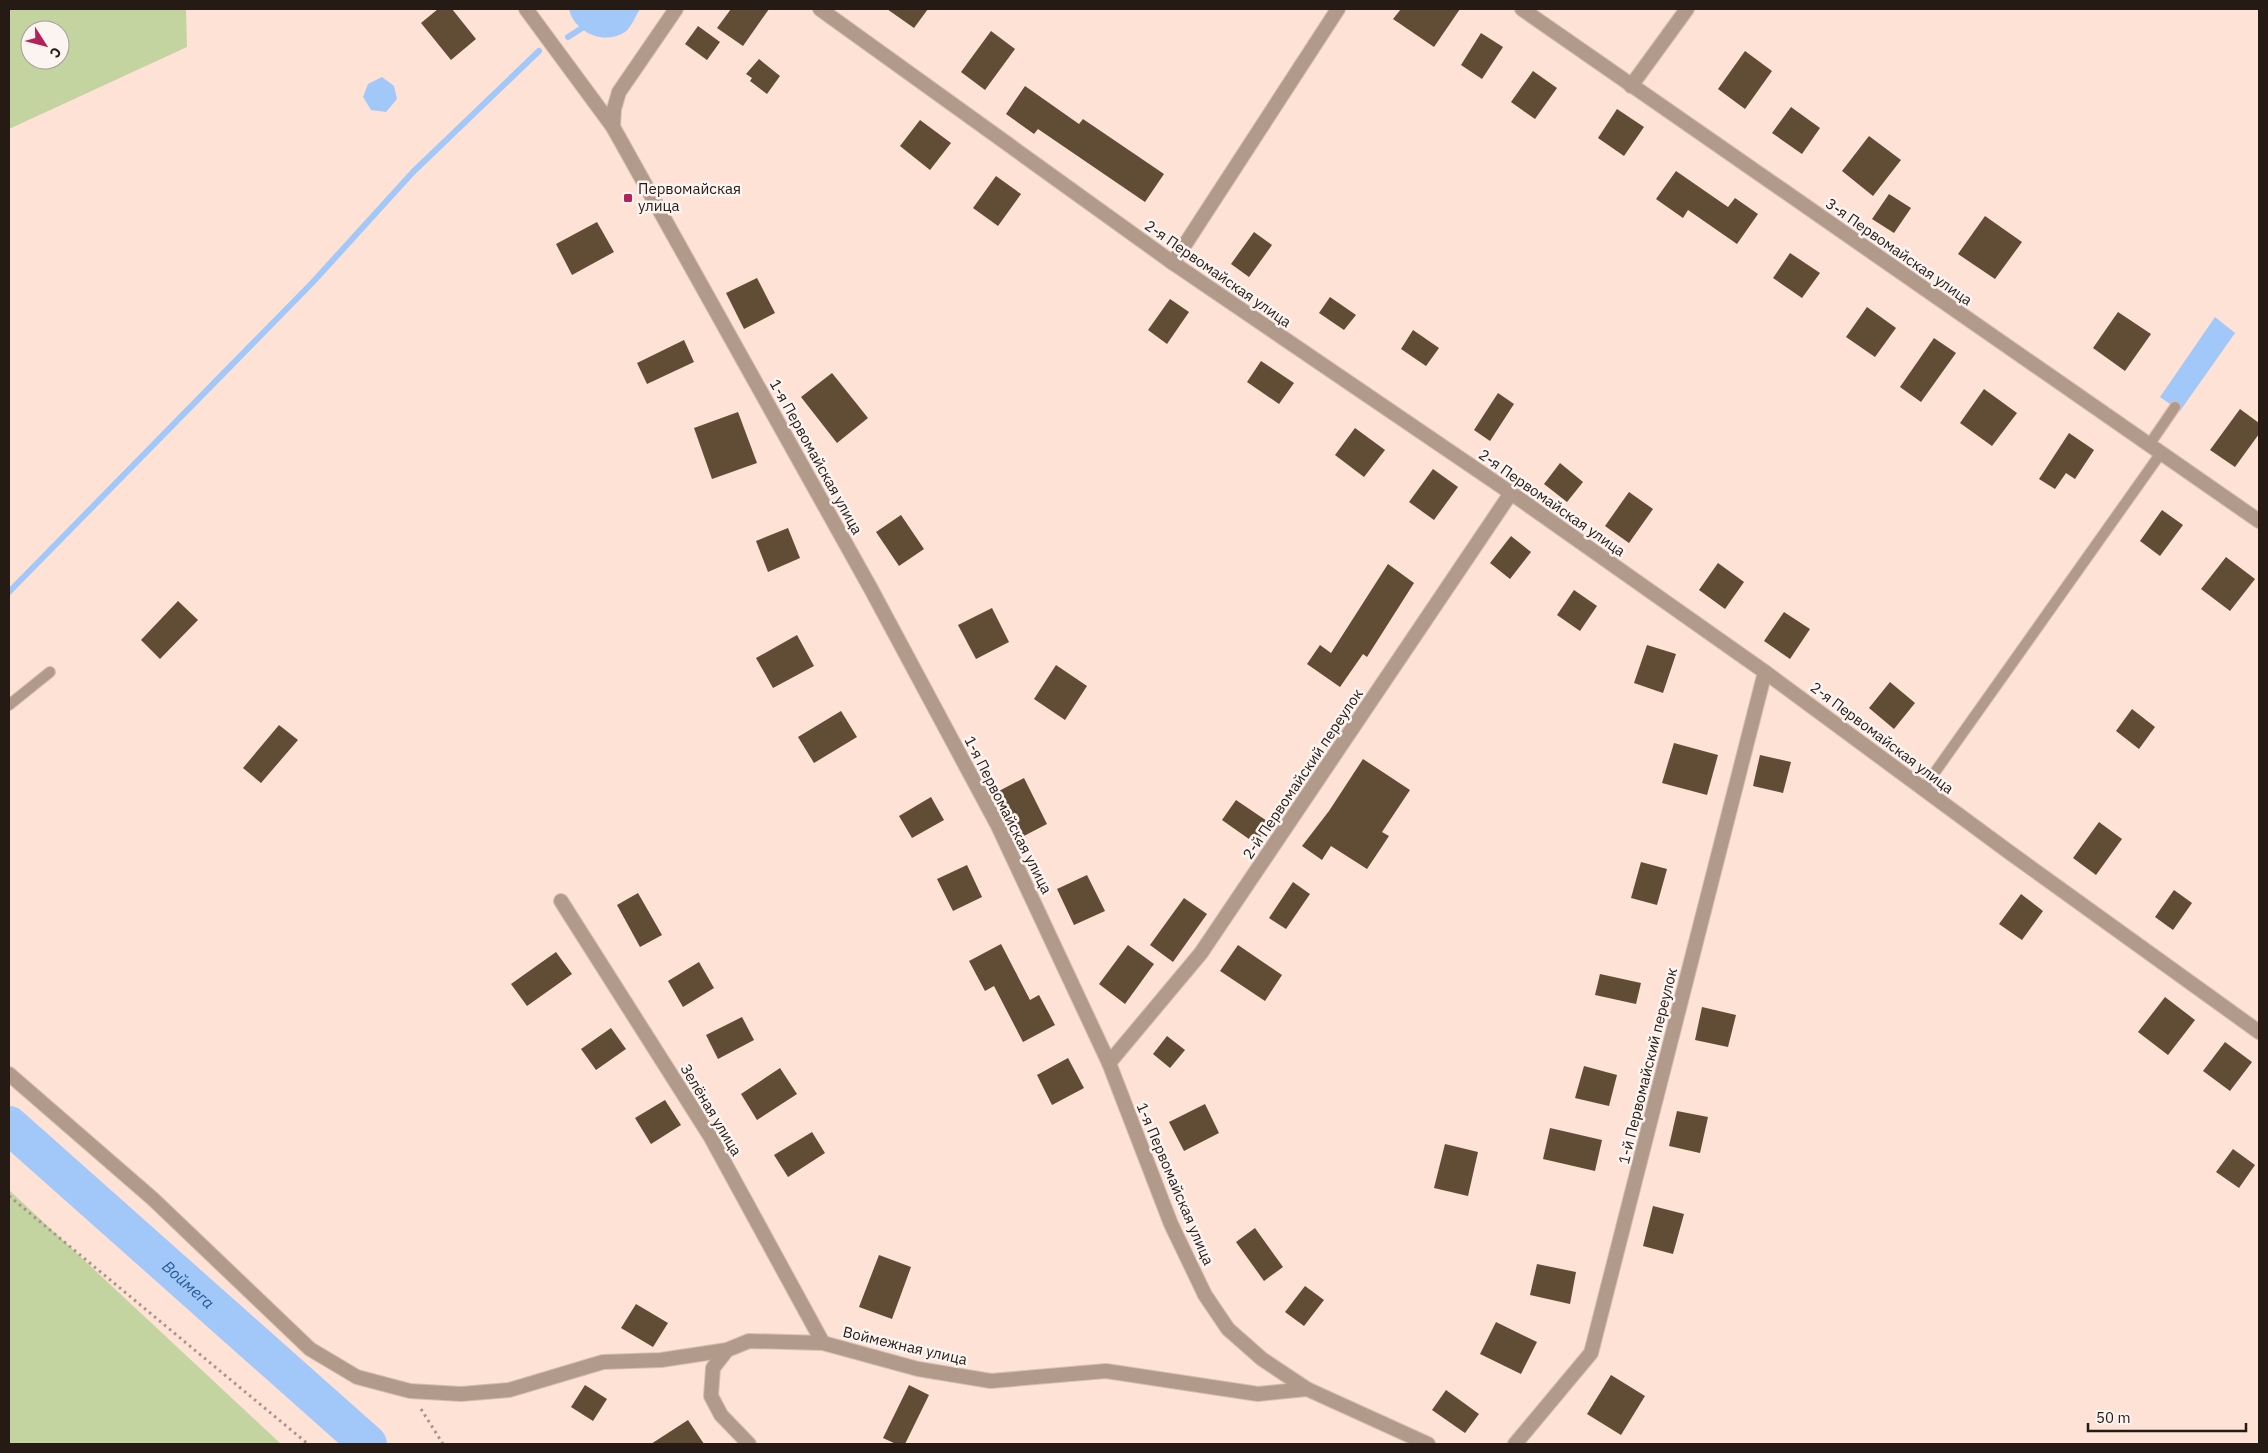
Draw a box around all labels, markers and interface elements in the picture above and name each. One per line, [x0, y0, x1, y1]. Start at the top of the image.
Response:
north arrow [20, 20, 70, 70]
text: С [46, 44, 65, 62]
place label: Первомайская улица [638, 179, 741, 215]
marker: Первомайская улица [622, 192, 634, 204]
street label: 3-я Первомайская улица [1822, 194, 1976, 309]
street label: 2-я Первомайская улица [1141, 216, 1295, 331]
street label: 1-я Первомайская улица [766, 376, 867, 538]
street label: 2-я Первомайская улица [1475, 445, 1629, 560]
street label: 2-я Первомайская улица [1807, 677, 1958, 798]
street label: 2-й Первомайский переулок [1238, 685, 1367, 863]
street label: 1-я Первомайская улица [960, 733, 1057, 897]
street label: 1-й Первомайский переулок [1614, 966, 1681, 1166]
street label: Зелёная улица [677, 1060, 746, 1159]
street label: 1-я Первомайская улица [1133, 1100, 1218, 1268]
water label: Воймега [158, 1256, 218, 1313]
street label: Воймежная улица [841, 1322, 969, 1369]
scale bar [2088, 1400, 2246, 1432]
text: 50 m [2096, 1408, 2131, 1427]

